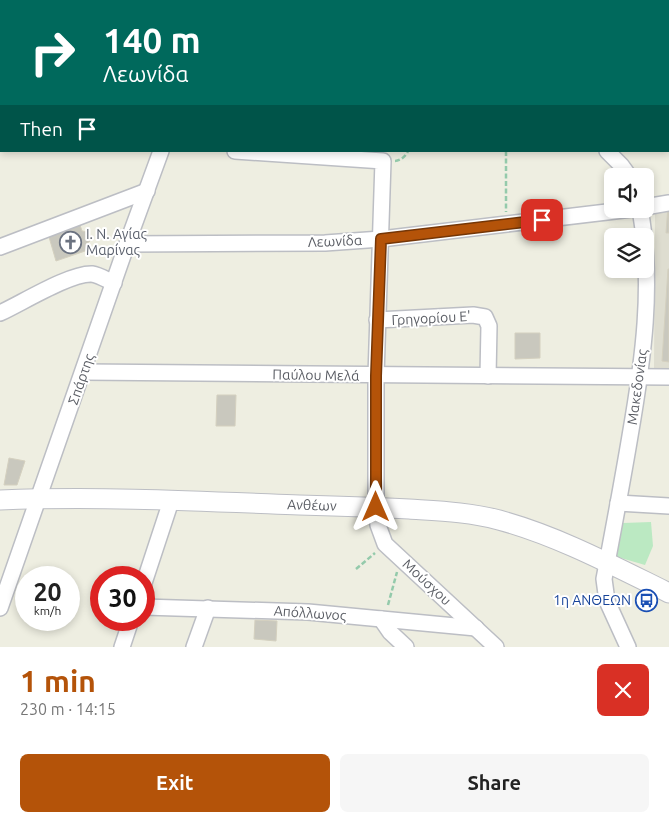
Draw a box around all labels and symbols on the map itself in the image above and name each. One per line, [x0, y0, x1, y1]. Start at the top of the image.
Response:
pin [521, 199, 563, 241]
place label: Ι. Ν. Αγίας Μαρίνας [86, 226, 148, 258]
church icon: Ι. Ν. Αγίας Μαρίνας [58, 230, 82, 254]
street label: Λεωνίδα [307, 232, 363, 250]
street label: Γρηγορίου Ε' [391, 308, 471, 328]
street label: Μακεδονίας [624, 348, 650, 426]
street label: Σπάρτης [65, 351, 97, 407]
street label: Παύλου Μελά [272, 366, 360, 384]
position arrow [349, 480, 401, 532]
street label: Ανθέων [287, 496, 337, 514]
street label: Μούσχου [400, 556, 454, 608]
speed limit sign: 30 [90, 566, 155, 631]
bus stop icon: 1η ΑΝΘΕΩΝ [635, 588, 659, 612]
place label: 1η ΑΝΘΕΩΝ [553, 592, 631, 608]
street label: Απόλλωνος [273, 602, 347, 624]

